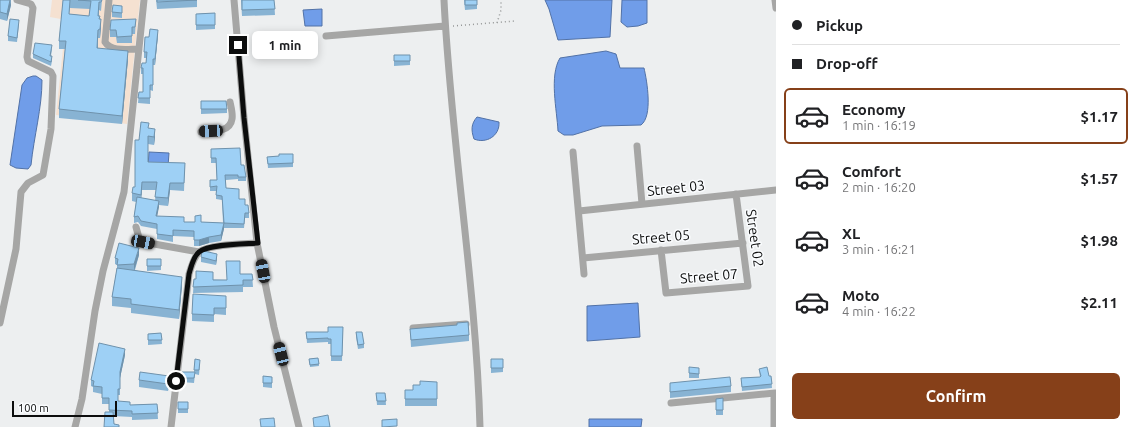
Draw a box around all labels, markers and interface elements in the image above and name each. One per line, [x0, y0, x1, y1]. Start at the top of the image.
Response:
text: Pickup [816, 17, 863, 34]
callout: 1 min [252, 31, 318, 59]
route end [229, 36, 247, 54]
text: 1 min [269, 38, 301, 52]
text: Drop-off [816, 55, 878, 72]
icon: car [794, 98, 830, 134]
text: Economy [842, 101, 906, 118]
text: $1.17 [1080, 108, 1118, 125]
text: 1 min · 16:19 [842, 118, 916, 132]
car [199, 124, 223, 138]
icon: car [794, 160, 830, 196]
text: Comfort [842, 163, 901, 180]
text: $1.57 [1080, 170, 1118, 187]
street label: Street 03 [646, 177, 706, 199]
text: 2 min · 16:20 [842, 180, 916, 194]
street label: Street 02 [743, 208, 767, 268]
icon: car [794, 222, 830, 258]
text: XL [842, 225, 860, 242]
street label: Street 05 [631, 226, 691, 248]
text: $1.98 [1080, 232, 1118, 249]
car [130, 234, 156, 250]
text: 3 min · 16:21 [842, 242, 916, 256]
car [255, 258, 271, 284]
street label: Street 07 [679, 265, 739, 287]
icon: car [794, 284, 830, 320]
text: Moto [842, 287, 880, 304]
text: $2.11 [1080, 294, 1118, 311]
text: 4 min · 16:22 [842, 304, 916, 318]
car [272, 341, 290, 367]
route start [167, 372, 185, 390]
button: Confirm [792, 373, 1120, 419]
scale bar [12, 399, 117, 418]
text: 100 m [18, 402, 49, 414]

